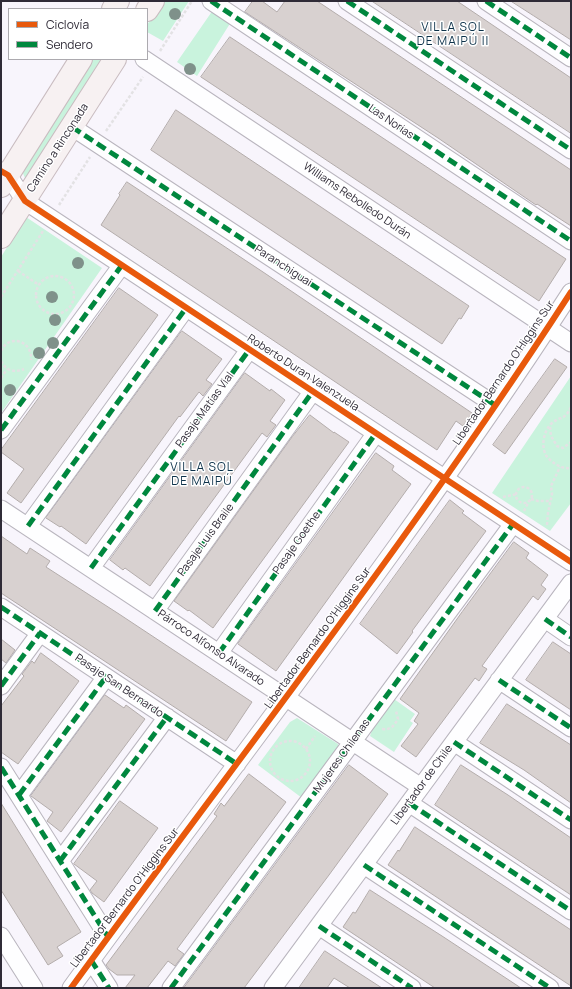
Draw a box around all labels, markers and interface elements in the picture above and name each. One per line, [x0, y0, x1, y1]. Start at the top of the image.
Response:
legend [8, 8, 148, 60]
text: Ciclovía [46, 16, 89, 33]
district label: VILLA SOL DE MAIPÚ II [417, 21, 489, 49]
text: Sendero [46, 36, 93, 53]
street label: Camino a Rinconada [24, 101, 92, 195]
street label: Las Norias [366, 102, 416, 142]
street label: Williams Rebolledo Durán [301, 160, 413, 242]
street label: Paranchiguai [252, 243, 314, 289]
street label: Libertador Bernardo O'Higgins Sur [451, 298, 557, 448]
street label: Roberto Duran Valenzuela [245, 332, 361, 414]
street label: Pasaje Matías Vial [173, 370, 237, 450]
district label: VILLA SOL DE MAIPÚ [170, 461, 234, 489]
street label: Pasaje Luis Braile [175, 501, 237, 579]
street label: Pasaje Goethe [270, 509, 324, 577]
street label: Libertador Bernardo O'Higgins Sur [262, 565, 374, 711]
street label: Párroco Alfonso Alvarado [155, 607, 267, 689]
street label: Pasaje San Bernardo [72, 651, 166, 721]
street label: Mujeres Chilenas [311, 717, 373, 795]
street label: Libertador de Chile [388, 742, 456, 828]
street label: Libertador Bernardo O'Higgins Sur [68, 826, 182, 970]

